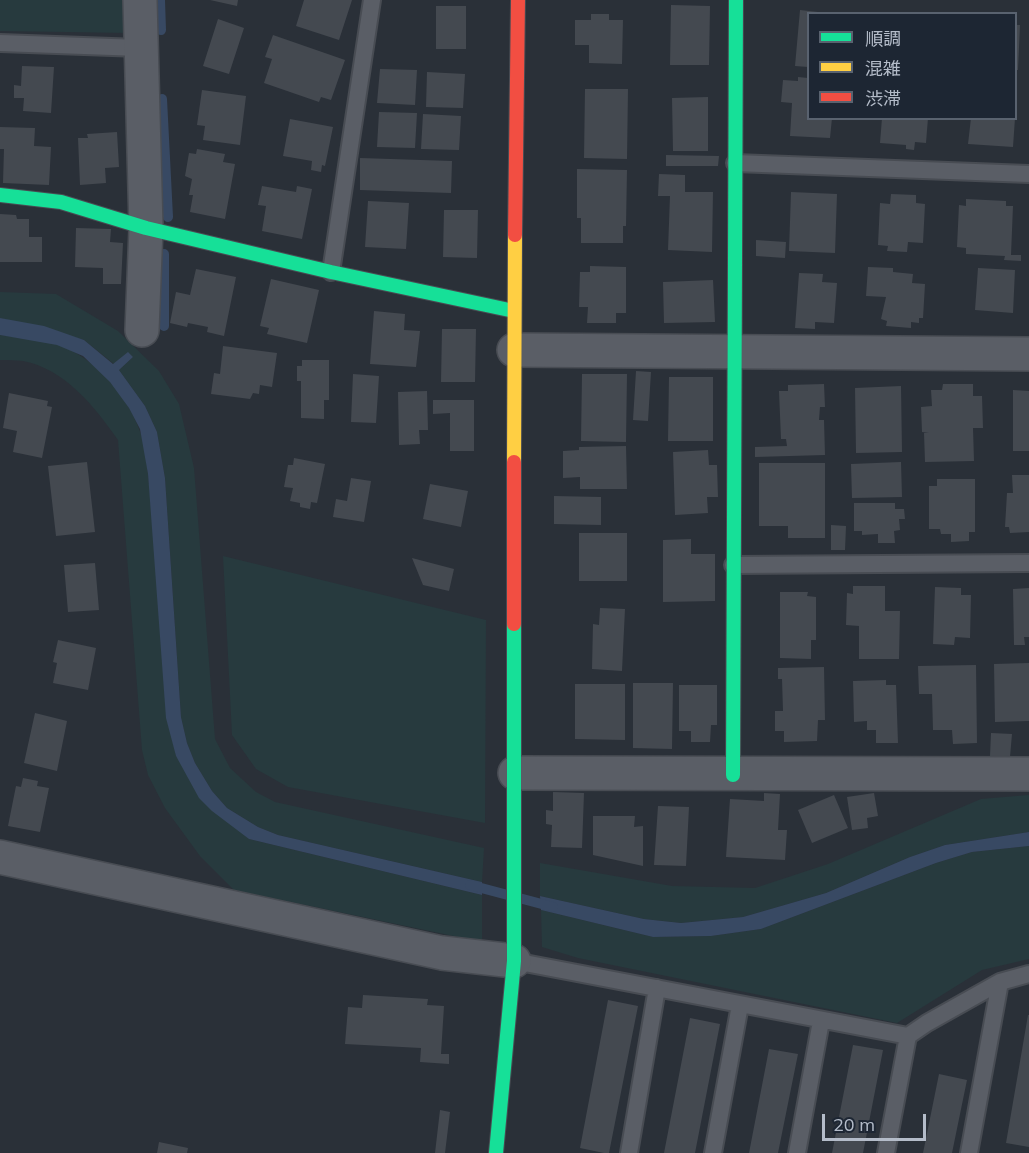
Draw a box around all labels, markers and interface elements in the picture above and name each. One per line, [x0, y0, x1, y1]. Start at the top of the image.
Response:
legend [807, 12, 1017, 120]
text: 順調 [865, 27, 901, 50]
text: 混雑 [865, 57, 901, 80]
text: 渋滞 [865, 87, 901, 110]
scale bar [825, 1102, 928, 1140]
text: 20 m [833, 1113, 875, 1136]

